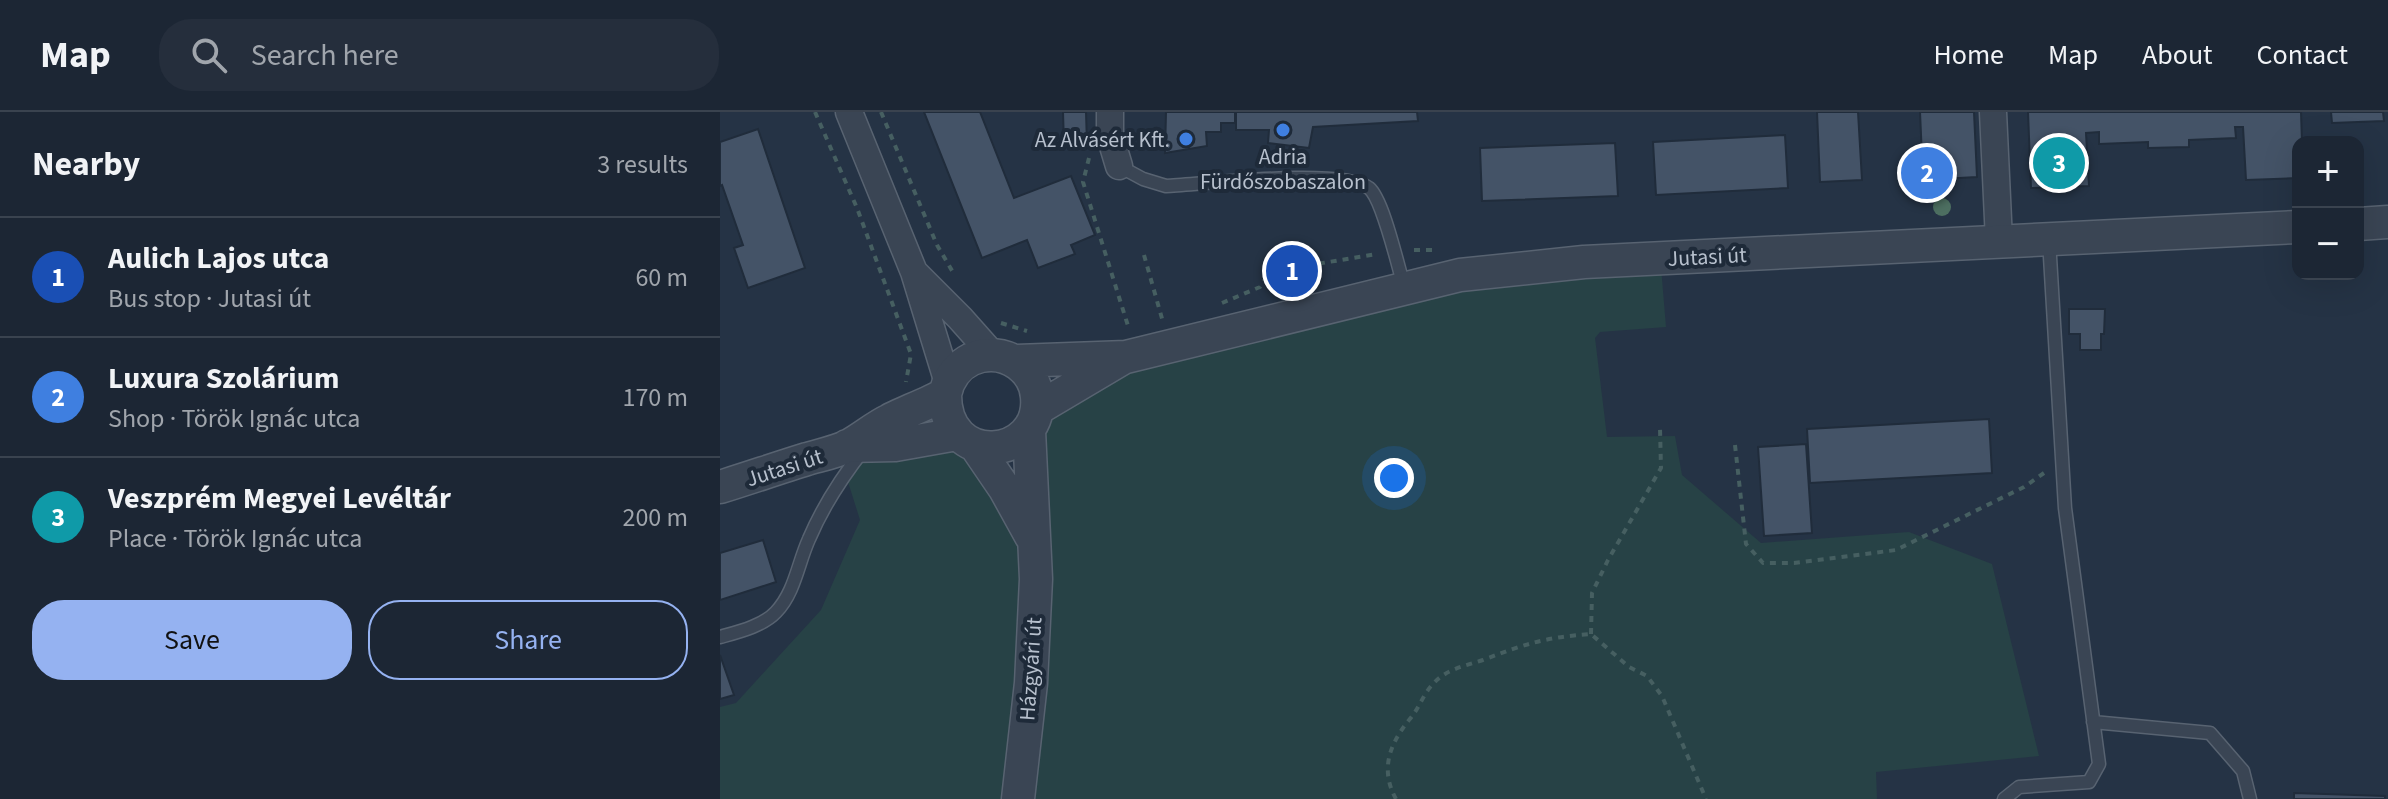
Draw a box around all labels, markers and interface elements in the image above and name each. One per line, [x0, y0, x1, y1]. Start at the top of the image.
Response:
search box [159, 19, 719, 91]
text: Map [40, 28, 111, 82]
icon: search [187, 33, 231, 77]
text: Search here [251, 34, 399, 77]
text: Home [1933, 35, 2004, 75]
text: Map [2048, 35, 2098, 75]
text: About [2142, 35, 2213, 75]
text: Contact [2257, 35, 2348, 75]
marker: Adria Fürdőszobaszalon [1274, 121, 1292, 139]
place label: Az Alvásért Kft. [1035, 124, 1170, 156]
marker: Az Alvásért Kft. [1177, 130, 1195, 148]
pin: 3 [2033, 133, 2085, 193]
map controls [2292, 136, 2364, 280]
button: + [2292, 136, 2364, 208]
text: Nearby [32, 140, 140, 189]
place label: Adria Fürdőszobaszalon [1200, 141, 1366, 198]
pin: 2 [1901, 143, 1953, 203]
text: 3 results [597, 146, 688, 183]
button: − [2292, 208, 2364, 280]
text: Aulich Lajos utca [108, 237, 329, 280]
street label: Jutasi út [1667, 239, 1748, 275]
pin: 1 [1266, 241, 1318, 301]
text: 1 [51, 259, 65, 296]
text: 60 m [635, 259, 688, 296]
text: Bus stop · Jutasi út [108, 280, 311, 317]
text: Luxura Szolárium [108, 357, 339, 400]
text: 2 [51, 379, 65, 416]
text: 170 m [622, 379, 688, 416]
text: Shop · Török Ignác utca [108, 400, 360, 437]
street label: Jutasi út [742, 440, 827, 495]
your location [1374, 458, 1414, 498]
text: Veszprém Megyei Levéltár [108, 477, 451, 520]
text: 3 [51, 499, 65, 536]
text: 200 m [622, 499, 688, 536]
text: Place · Török Ignác utca [108, 520, 362, 557]
button: Save [32, 600, 352, 680]
button: Share [368, 600, 688, 680]
street label: Házgyári út [1011, 616, 1051, 722]

